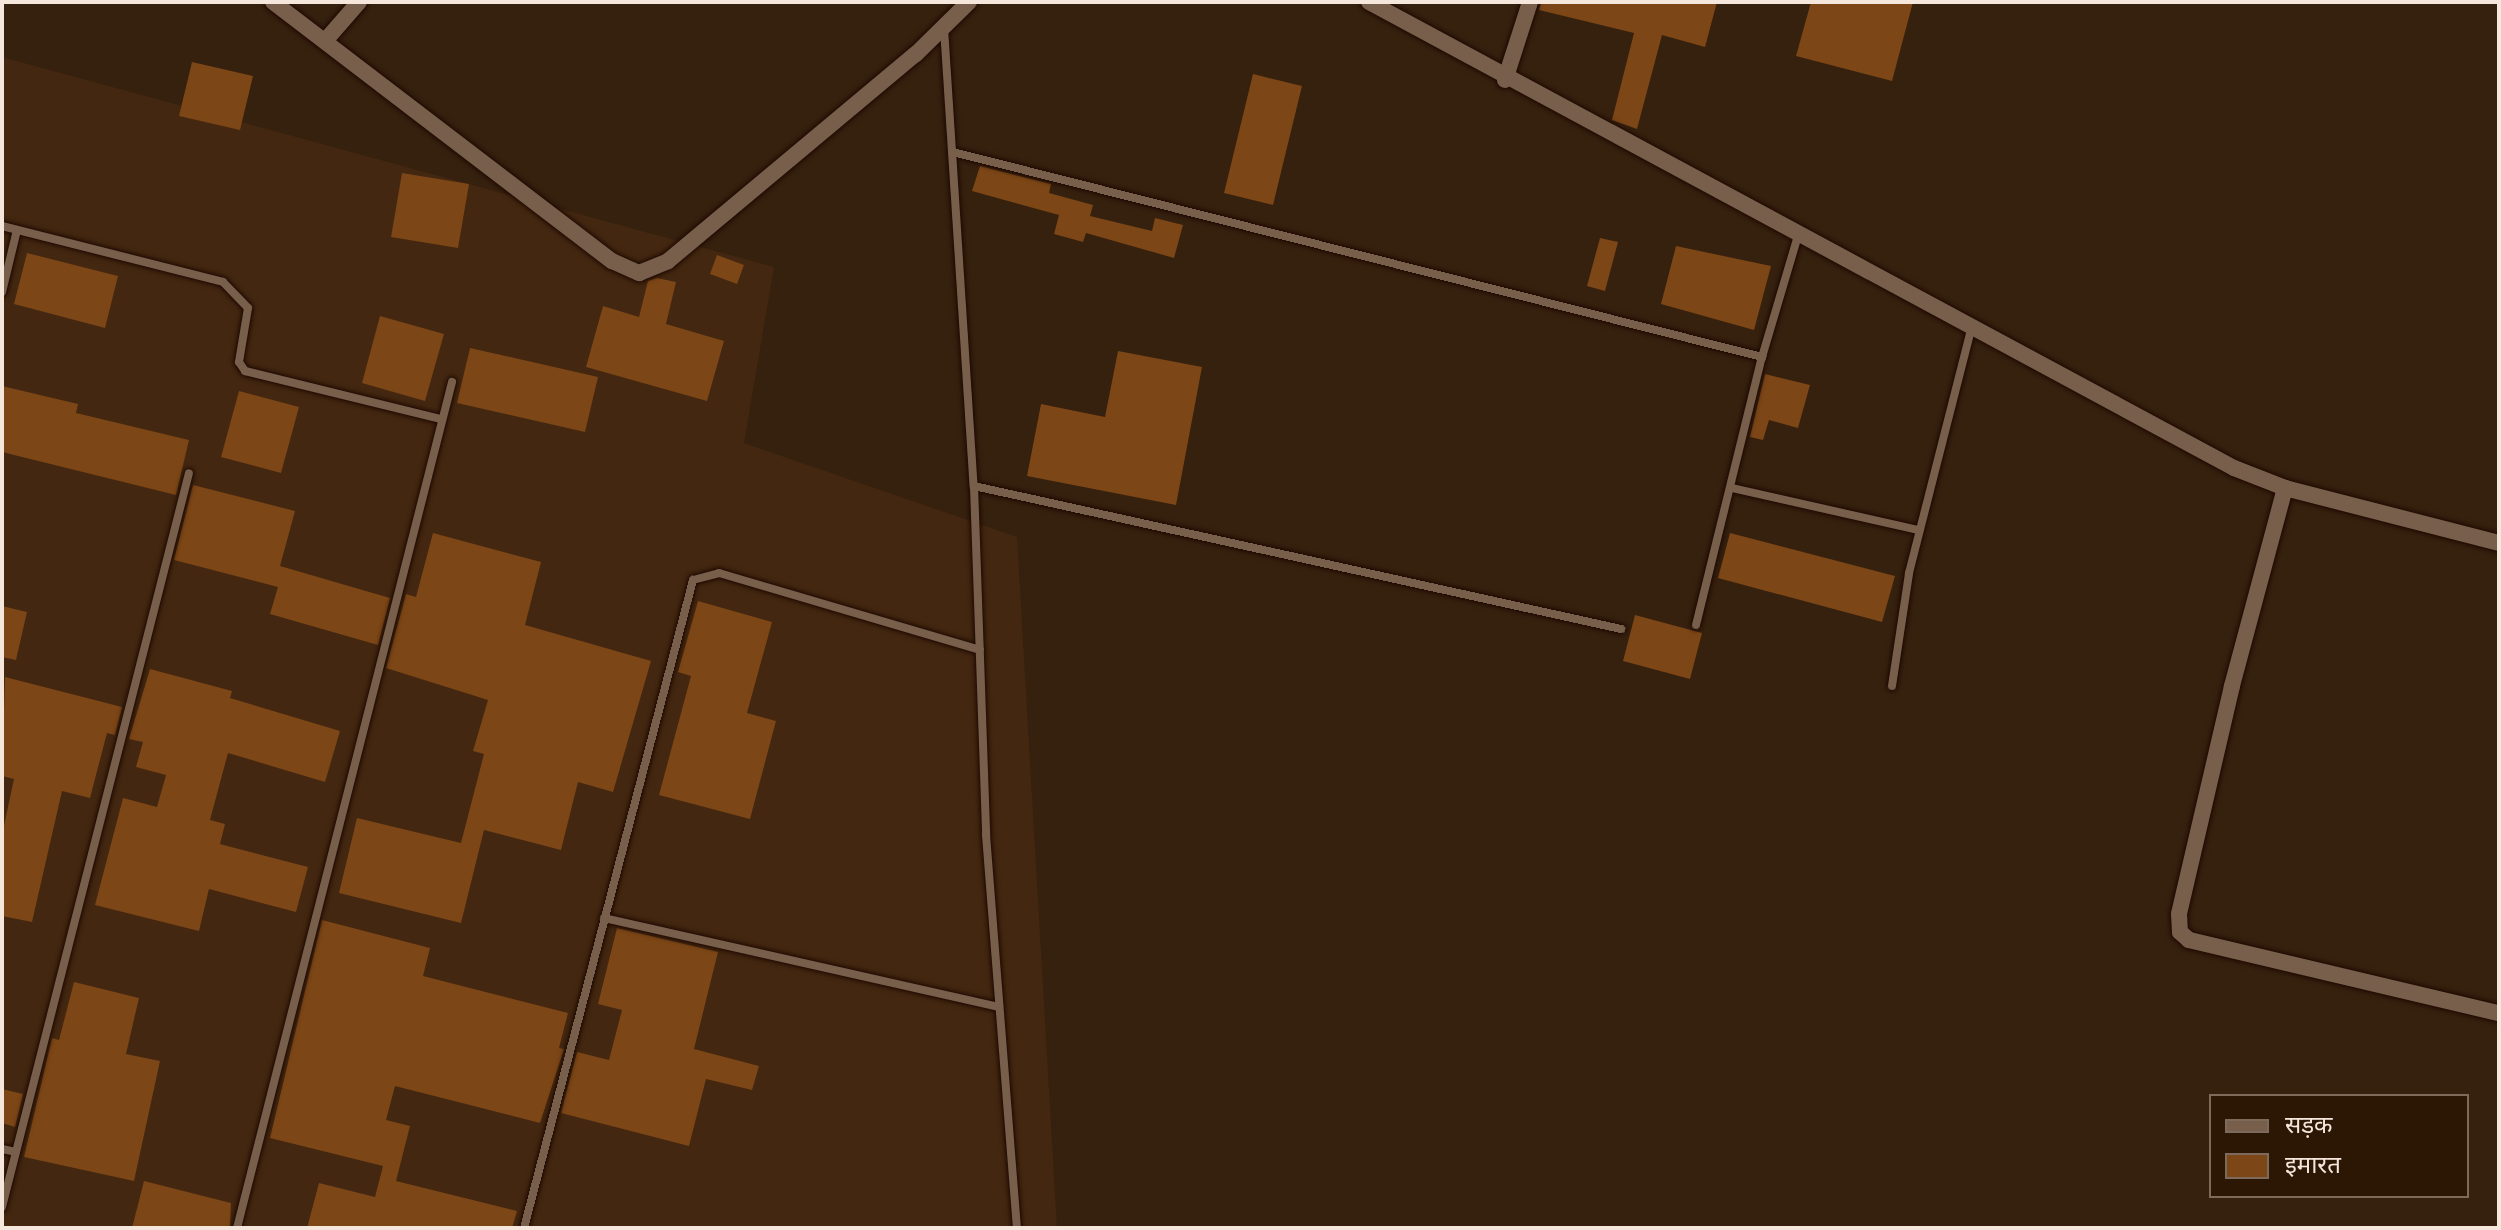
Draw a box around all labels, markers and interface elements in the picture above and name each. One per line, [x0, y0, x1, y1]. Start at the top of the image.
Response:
legend [2209, 1094, 2469, 1198]
text: सड़क [2285, 1109, 2333, 1141]
text: इमारत [2285, 1149, 2341, 1181]

